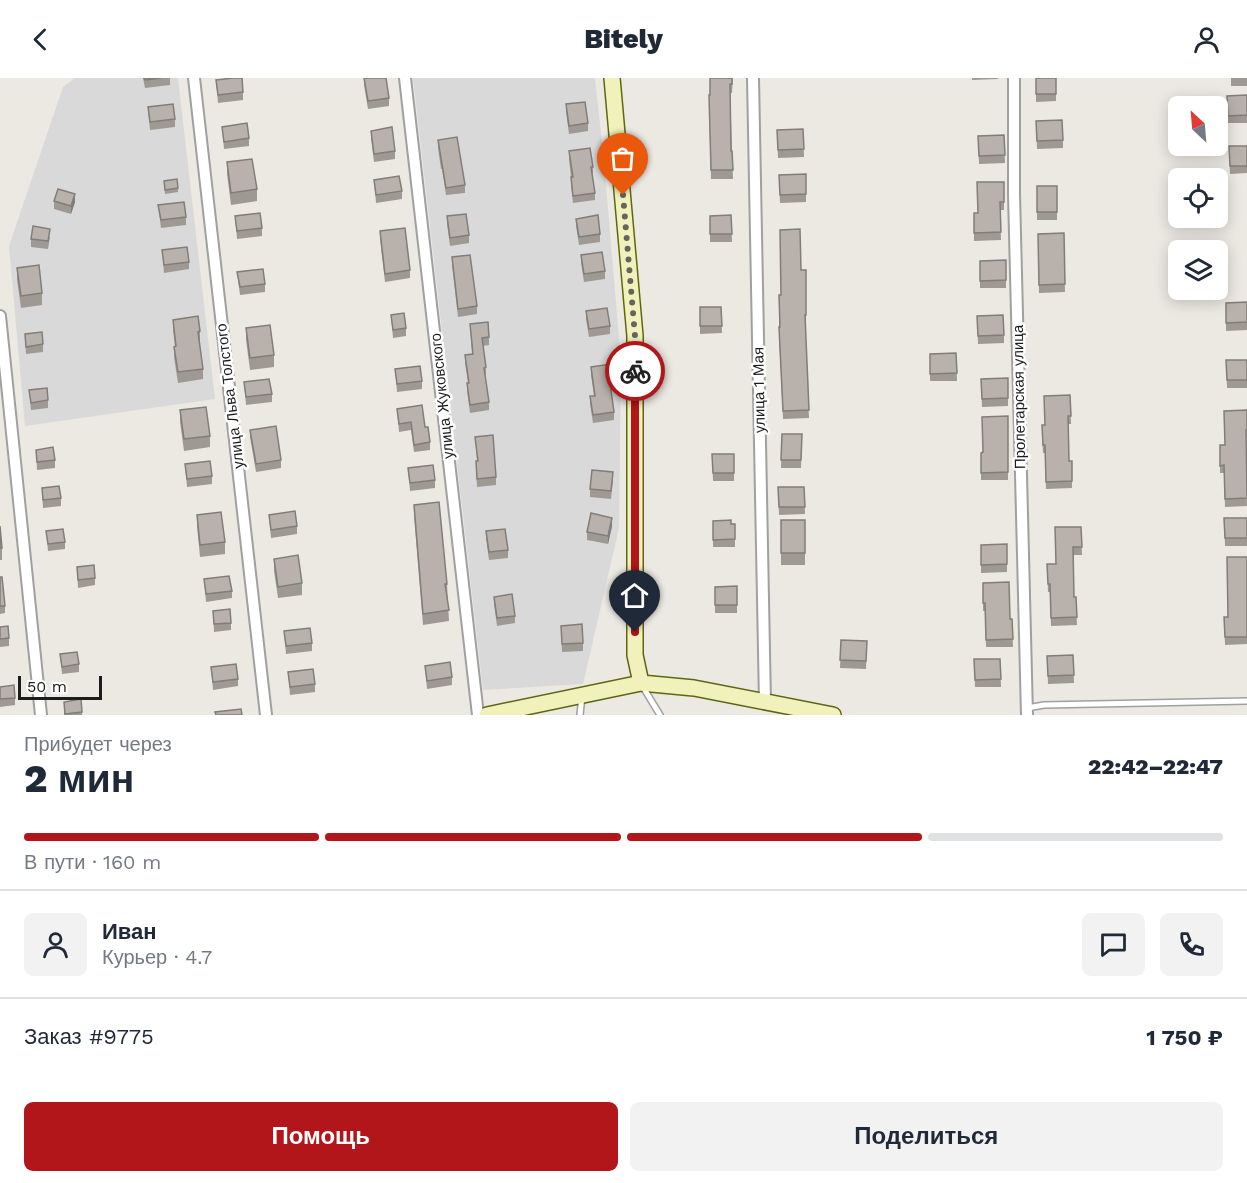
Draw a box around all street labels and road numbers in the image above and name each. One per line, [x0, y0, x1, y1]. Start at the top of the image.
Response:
street label: улица Льва Толстого [212, 322, 248, 470]
street label: Пролетарская улица [1009, 324, 1029, 469]
street label: улица Жуковского [426, 332, 458, 460]
street label: улица 1 Мая [749, 347, 769, 433]

